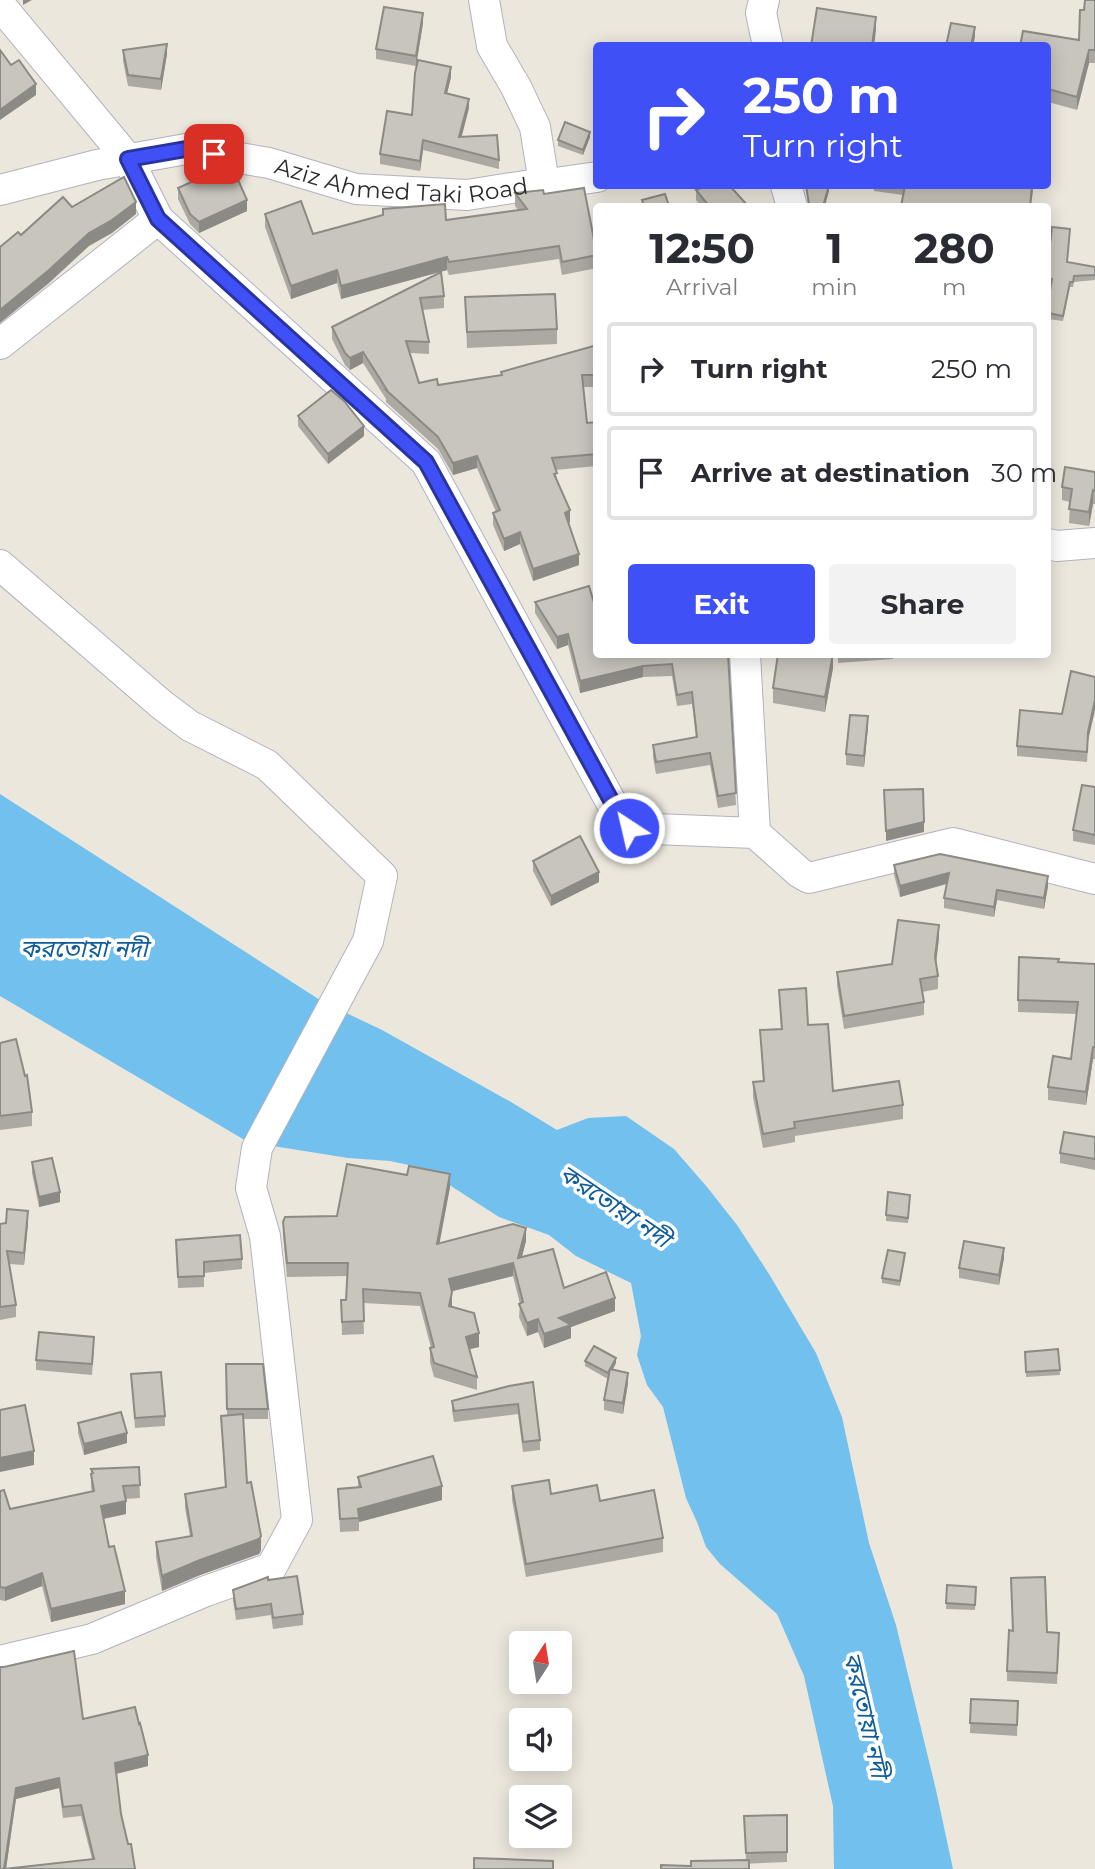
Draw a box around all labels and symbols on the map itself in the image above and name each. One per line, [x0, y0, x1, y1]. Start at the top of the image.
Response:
pin [184, 124, 244, 184]
street label: Aziz Ahmed Taki Road [272, 152, 530, 209]
position arrow [592, 791, 666, 865]
water label: করতোয়া নদী [20, 934, 152, 963]
water label: করতোয়া নদী [554, 1158, 680, 1256]
north arrow [509, 1631, 572, 1694]
water label: করতোয়া নদী [838, 1650, 896, 1785]

